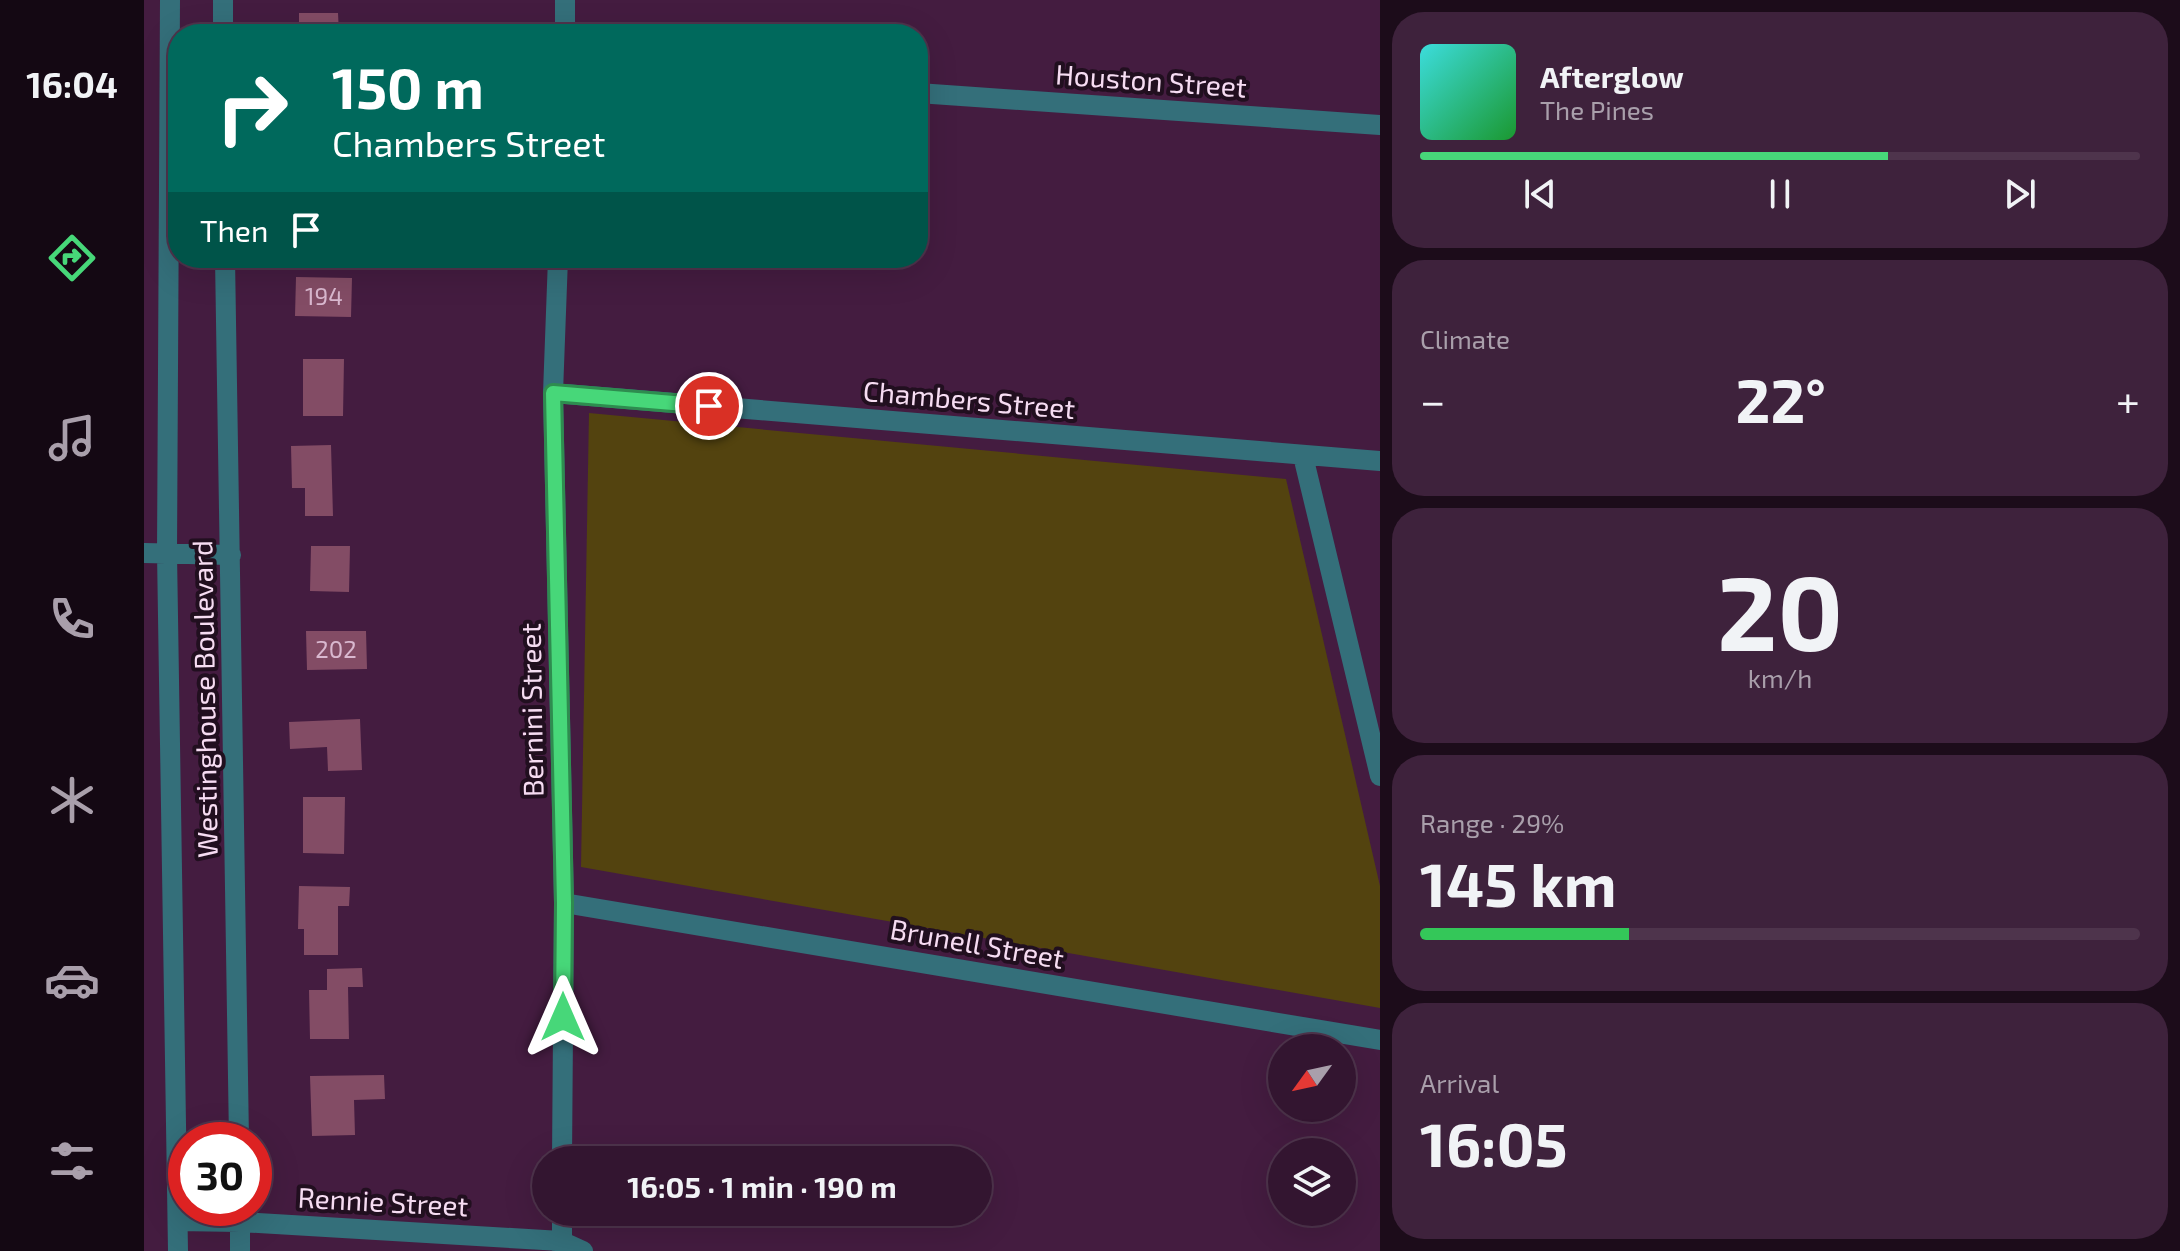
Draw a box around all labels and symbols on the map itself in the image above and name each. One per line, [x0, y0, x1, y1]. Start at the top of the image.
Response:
street label: Houston Street [1054, 56, 1248, 104]
house number: 194 [305, 281, 343, 310]
pin [675, 372, 743, 440]
street label: Chambers Street [862, 373, 1076, 425]
street label: Westinghouse Boulevard [184, 540, 224, 858]
street label: Bernini Street [512, 623, 550, 797]
house number: 202 [315, 634, 357, 663]
street label: Brunell Street [888, 911, 1067, 975]
position arrow [521, 975, 605, 1059]
north arrow [1268, 1034, 1356, 1122]
speed limit sign: 30 [168, 1122, 272, 1226]
street label: Rennie Street [297, 1180, 469, 1222]

